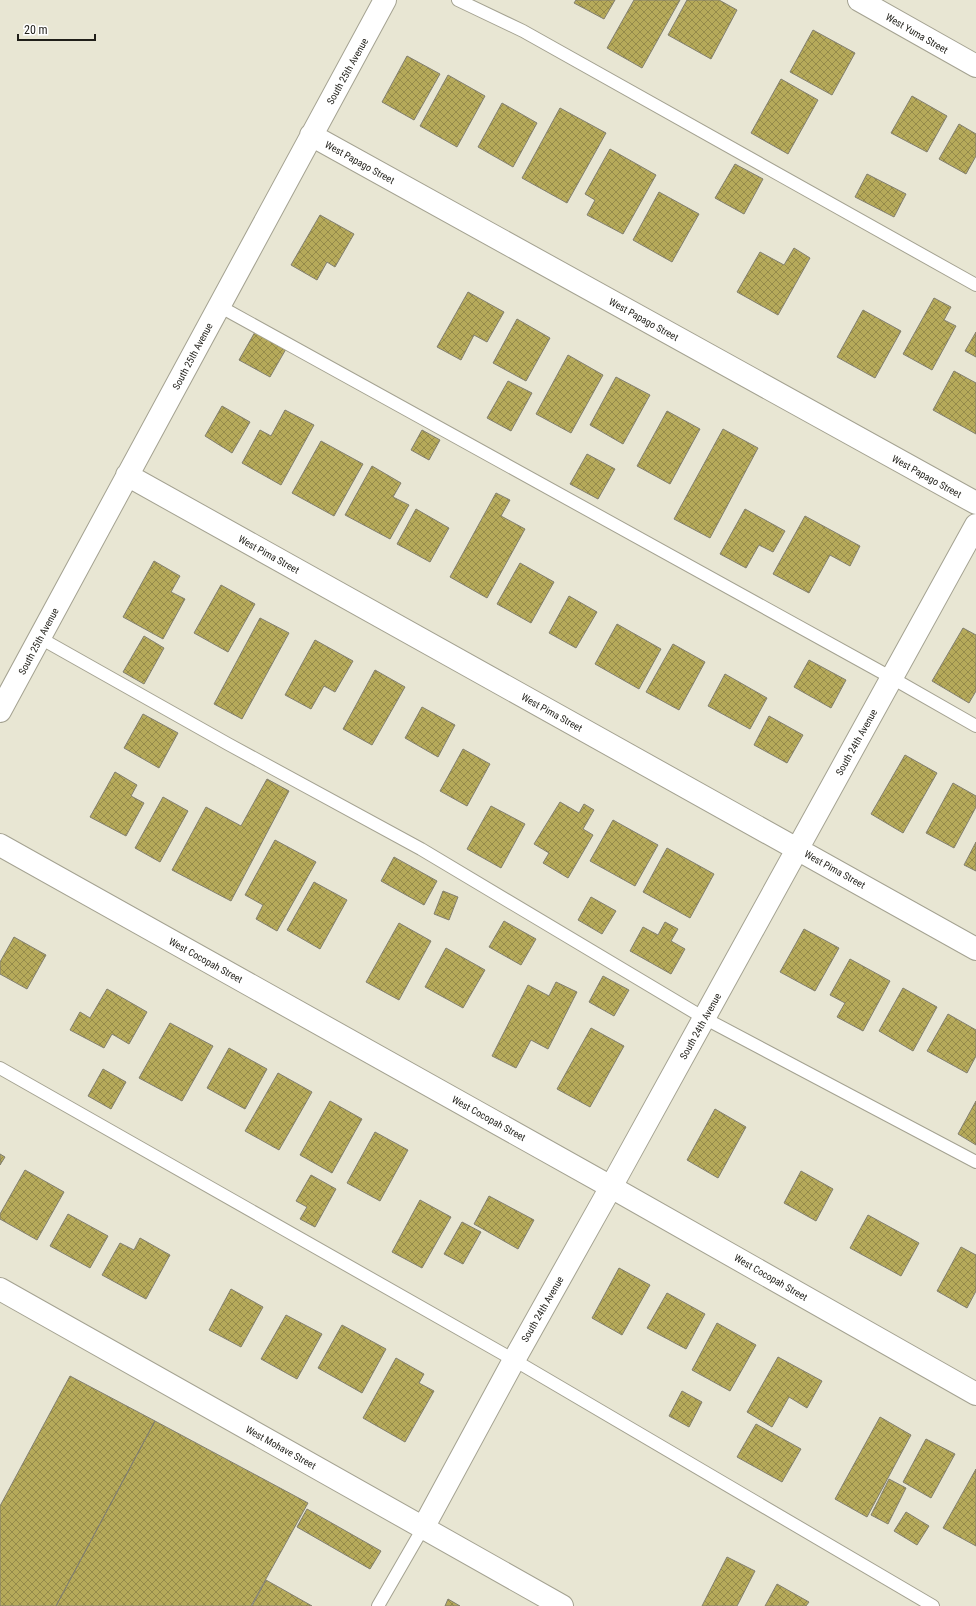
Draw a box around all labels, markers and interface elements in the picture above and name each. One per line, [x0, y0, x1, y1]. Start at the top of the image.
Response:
street label: West Yuma Street [884, 11, 950, 56]
scale bar [18, 16, 95, 42]
text: 20 m [24, 23, 48, 37]
street label: South 25th Avenue [325, 36, 370, 106]
street label: West Papago Street [323, 139, 396, 186]
street label: West Papago Street [607, 296, 680, 343]
street label: South 25th Avenue [170, 321, 215, 391]
street label: West Papago Street [890, 453, 963, 500]
street label: West Pima Street [236, 533, 301, 576]
street label: South 25th Avenue [16, 606, 61, 676]
street label: West Pima Street [519, 691, 584, 734]
street label: South 24th Avenue [834, 707, 879, 777]
street label: West Pima Street [802, 848, 867, 891]
street label: West Cocopah Street [167, 936, 245, 985]
street label: South 24th Avenue [678, 991, 723, 1061]
street label: West Cocopah Street [450, 1094, 528, 1143]
street label: West Cocopah Street [732, 1252, 809, 1303]
street label: South 24th Avenue [519, 1274, 566, 1344]
street label: West Mohave Street [244, 1424, 318, 1471]

